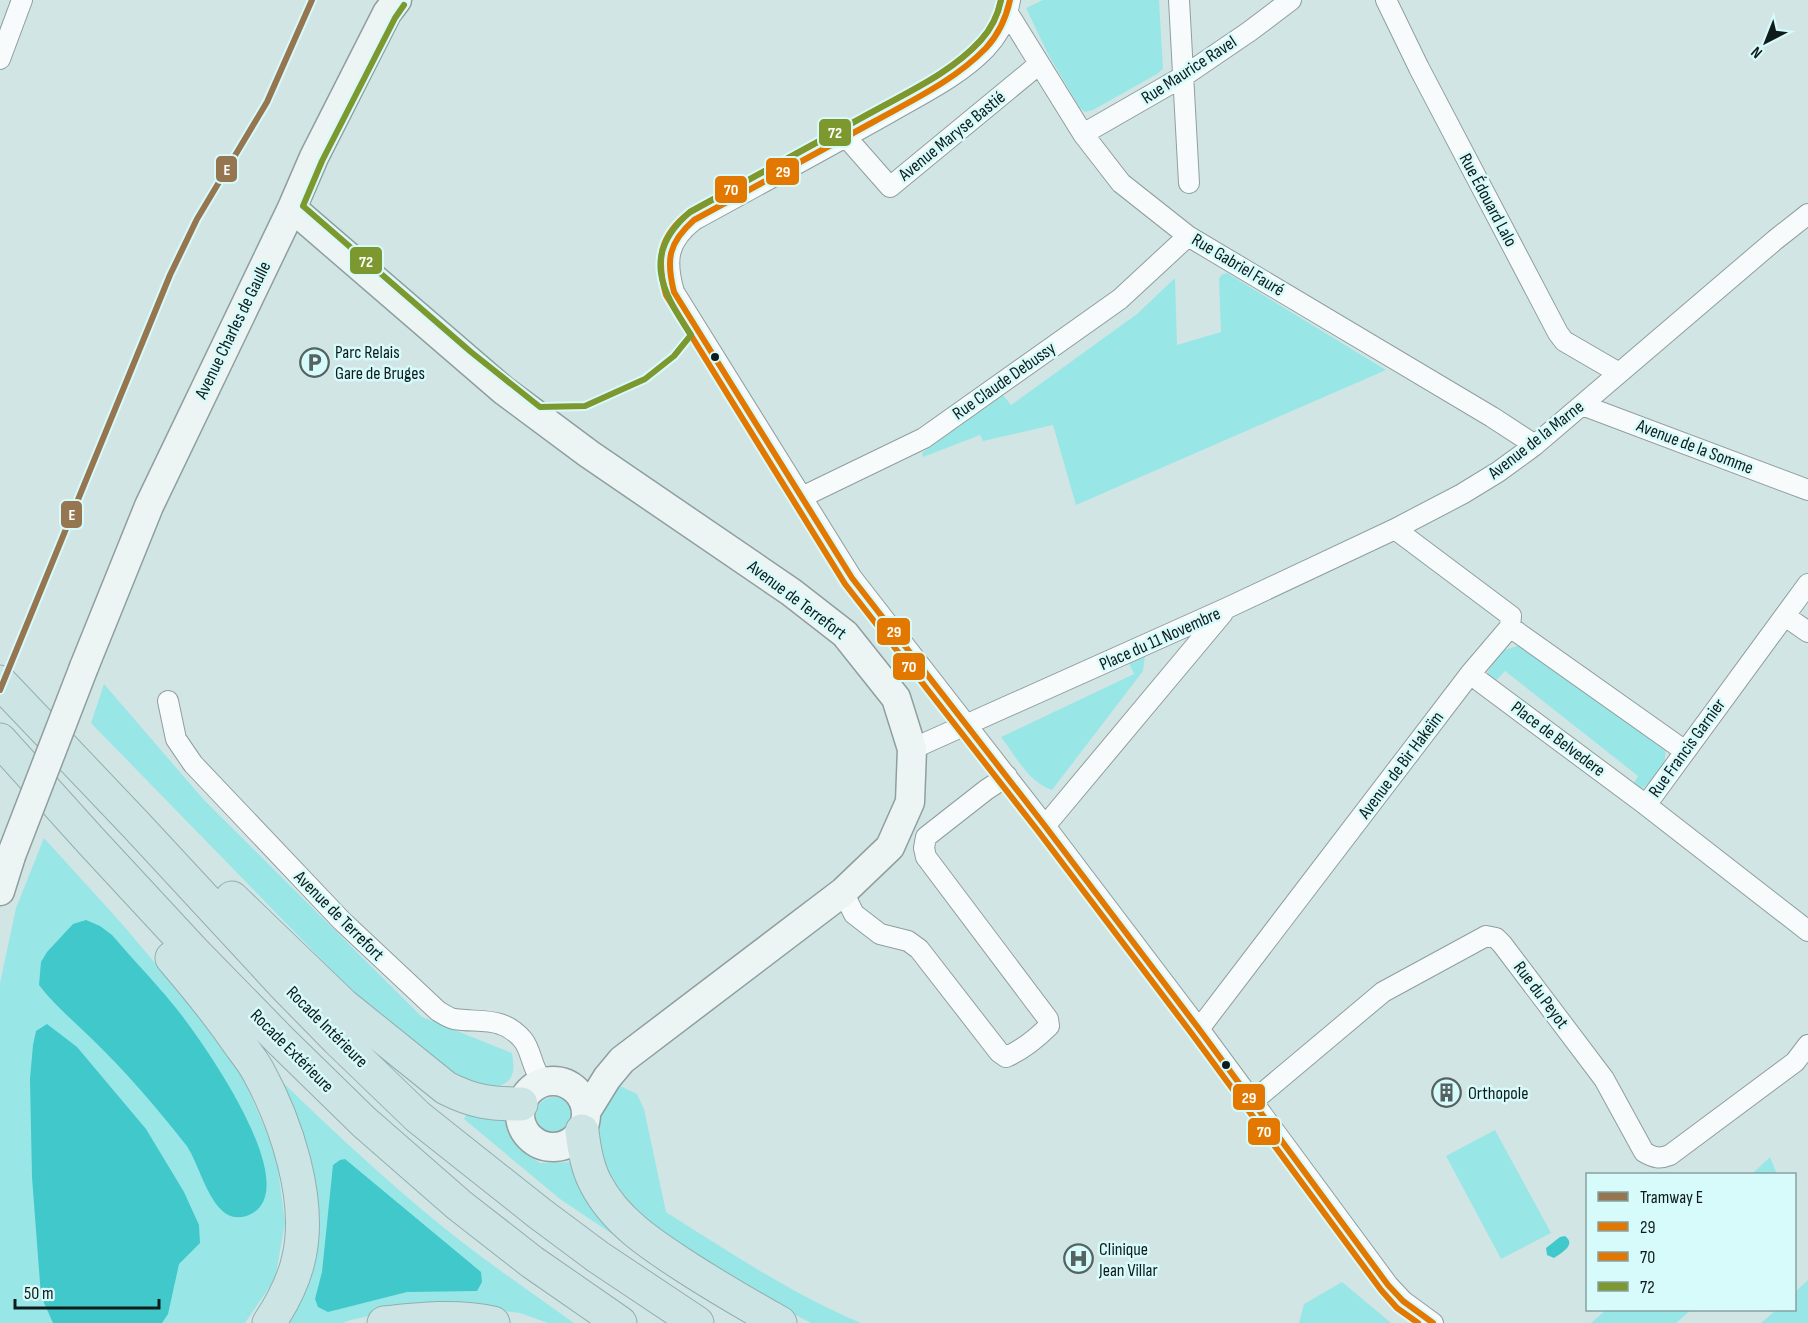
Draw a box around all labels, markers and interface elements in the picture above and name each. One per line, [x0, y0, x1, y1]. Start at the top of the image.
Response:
north arrow [1736, 12, 1796, 72]
street label: Rue Maurice Ravel [1138, 31, 1240, 109]
text: N [1747, 42, 1766, 62]
street label: Avenue Maryse Bastié [894, 87, 1009, 186]
line badge: 72 [818, 118, 852, 147]
text: 72 [828, 124, 842, 143]
street label: Rue Édouard Lalo [1455, 150, 1521, 250]
line badge: E [215, 155, 238, 183]
line badge: 29 [765, 157, 800, 186]
text: E [224, 161, 231, 180]
text: 29 [776, 163, 790, 182]
line badge: 70 [714, 175, 748, 204]
text: 70 [724, 181, 738, 200]
street label: Rue Gabriel Fauré [1188, 229, 1288, 301]
line badge: 72 [349, 246, 383, 275]
text: 72 [359, 253, 373, 272]
street label: Avenue Charles de Gaulle [190, 258, 275, 403]
street label: Rue Claude Debussy [949, 338, 1060, 424]
place label: Parc Relais Gare de Bruges [335, 342, 425, 384]
parking icon: Parc Relais Gare de Bruges [298, 346, 330, 378]
unlabelled marker [709, 351, 721, 363]
street label: Avenue de la Marne [1483, 396, 1588, 484]
street label: Avenue de la Somme [1633, 415, 1756, 479]
line badge: E [60, 500, 83, 529]
text: E [69, 506, 76, 525]
street label: Avenue de Terrefort [743, 555, 851, 644]
street label: Place du 11 Novembre [1096, 603, 1224, 675]
line badge: 29 [876, 617, 911, 646]
text: 29 [887, 623, 901, 642]
line badge: 70 [892, 652, 926, 681]
text: 70 [902, 658, 916, 677]
street label: Rue Francis Garnier [1644, 695, 1730, 801]
street label: Place de Belvedere [1507, 697, 1609, 781]
street label: Avenue de Bir Hakeïm [1353, 707, 1448, 824]
street label: Avenue de Terrefort [289, 866, 389, 966]
street label: Rue du Peyot [1509, 957, 1573, 1033]
street label: Rocade Intérieure [282, 982, 372, 1072]
street label: Rocade Extérieure [246, 1005, 338, 1097]
unlabelled marker [1220, 1059, 1232, 1071]
building icon: Orthopole [1431, 1077, 1463, 1109]
line badge: 29 [1232, 1083, 1266, 1111]
place label: Orthopole [1468, 1083, 1528, 1104]
text: 29 [1242, 1089, 1256, 1108]
line badge: 70 [1247, 1117, 1281, 1146]
text: 70 [1257, 1123, 1271, 1142]
legend [1586, 1173, 1796, 1311]
text: Tramway E [1640, 1187, 1703, 1208]
text: 29 [1640, 1217, 1655, 1238]
place label: Clinique Jean Villar [1098, 1239, 1158, 1281]
hospital icon: Clinique Jean Villar [1062, 1243, 1094, 1275]
text: 70 [1640, 1247, 1655, 1268]
scale bar [15, 1272, 159, 1310]
text: 72 [1640, 1277, 1655, 1298]
text: 50 m [24, 1283, 54, 1304]

